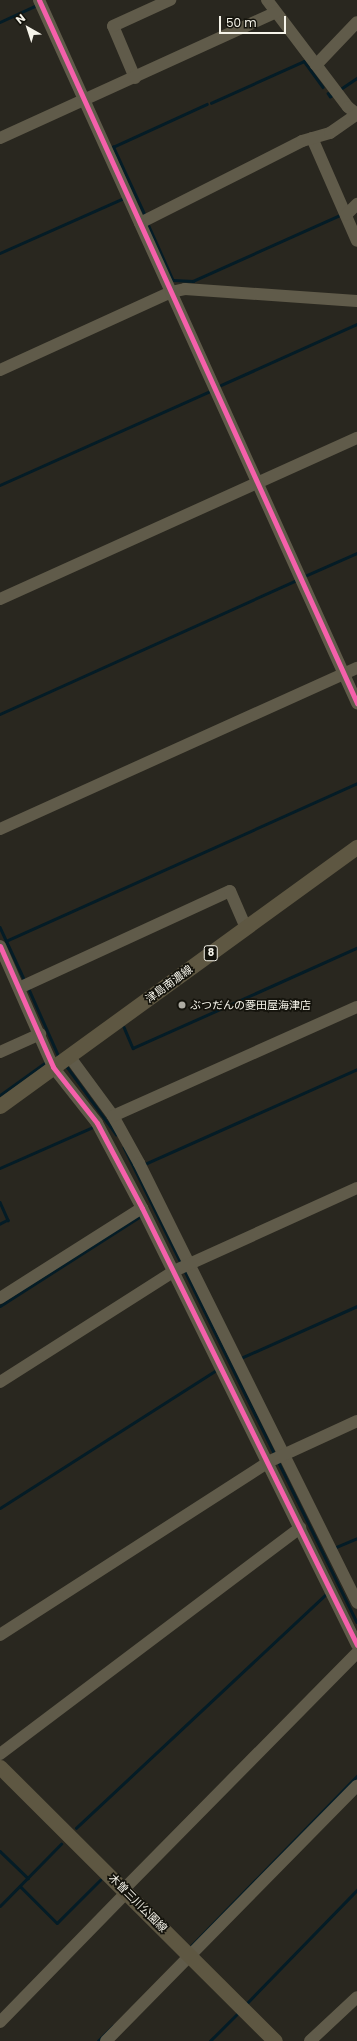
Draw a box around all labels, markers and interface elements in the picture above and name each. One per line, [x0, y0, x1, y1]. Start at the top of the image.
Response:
north arrow [8, 8, 48, 48]
scale bar [221, 8, 288, 34]
text: N [12, 10, 29, 27]
text: 50 m [226, 14, 257, 31]
road number: 8 [203, 945, 219, 961]
street label: 津島南濃線 [143, 962, 195, 1006]
place label: ぶつだんの菱田屋海津店 [190, 998, 311, 1012]
marker: ぶつだんの菱田屋海津店 [177, 1000, 187, 1010]
street label: 木曽三川公園線 [106, 1871, 170, 1935]

